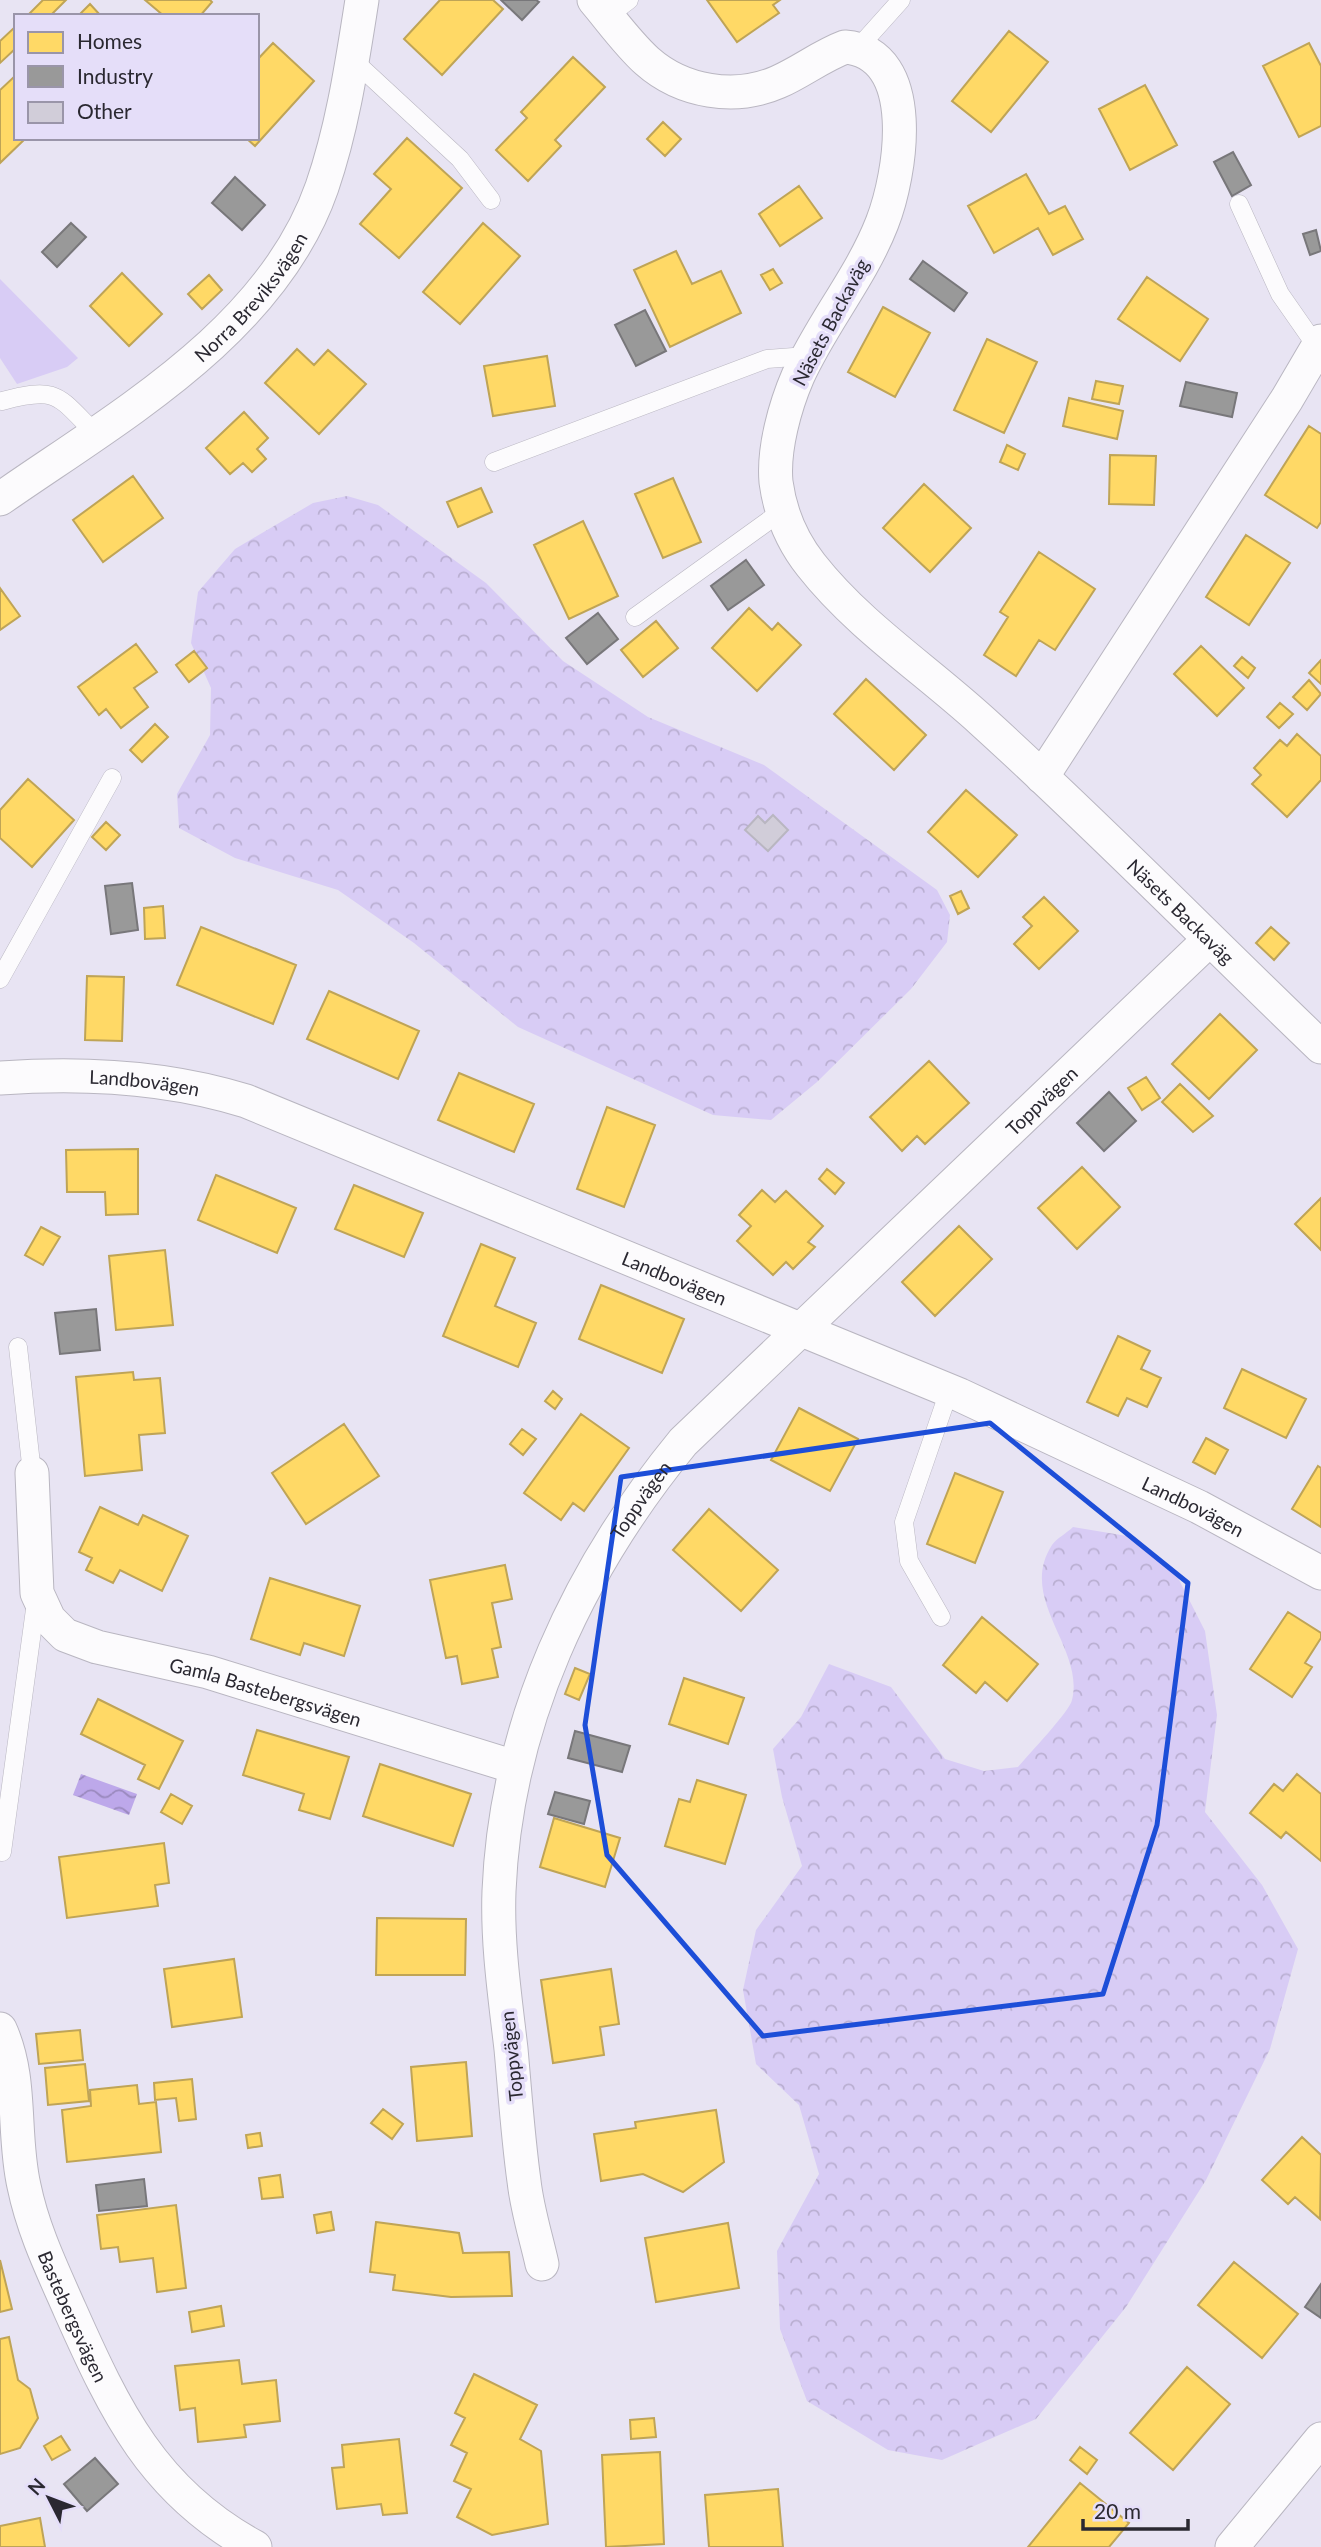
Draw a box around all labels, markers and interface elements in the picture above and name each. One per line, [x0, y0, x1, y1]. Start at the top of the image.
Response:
legend [14, 14, 259, 140]
text: Homes [77, 28, 142, 53]
text: Industry [77, 63, 153, 88]
text: Other [77, 98, 132, 123]
street label: Norra Breviksvägen [189, 228, 311, 366]
street label: Näsets Backaväg [787, 255, 873, 389]
street label: Näsets Backaväg [1123, 854, 1239, 968]
street label: Toppvägen [1000, 1061, 1082, 1140]
street label: Landbovägen [89, 1064, 202, 1100]
street label: Landbovägen [619, 1246, 730, 1309]
street label: Toppvägen [605, 1456, 675, 1543]
street label: Landbovägen [1139, 1471, 1248, 1541]
street label: Gamla Bastebergsvägen [167, 1652, 365, 1730]
street label: Toppvägen [495, 2010, 527, 2102]
street label: Bastebergsvägen [34, 2247, 113, 2386]
north arrow [14, 2463, 84, 2533]
text: N [23, 2473, 49, 2499]
scale bar [1083, 2488, 1188, 2532]
text: 20 m [1094, 2498, 1141, 2523]

